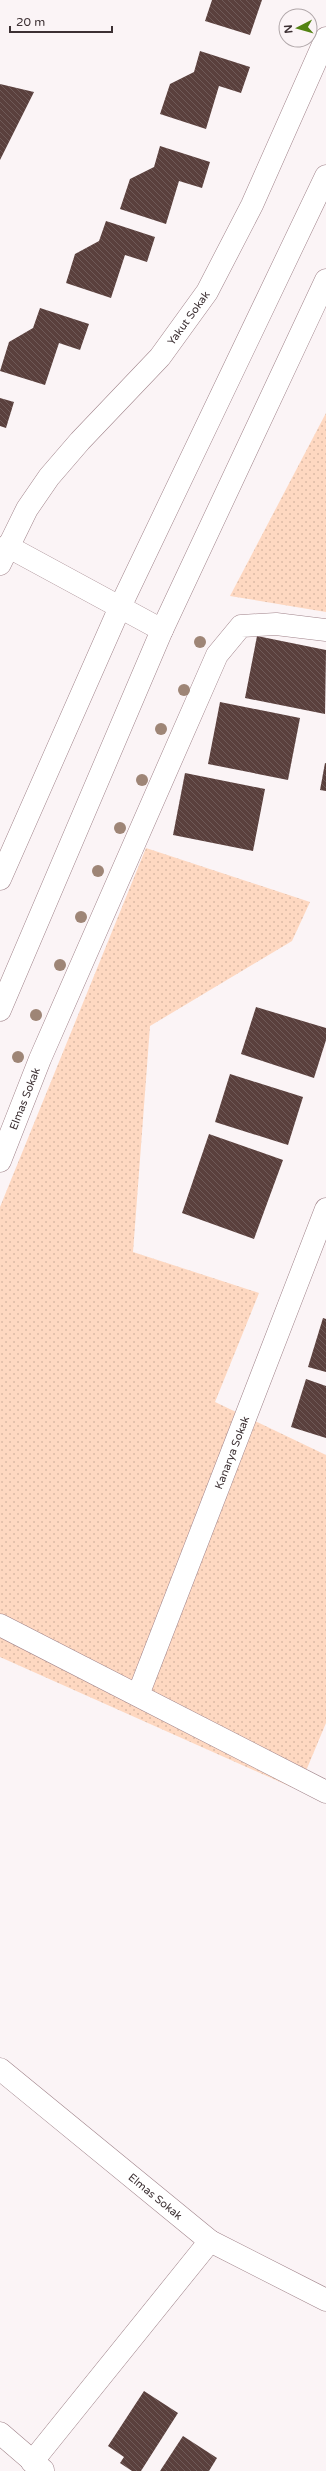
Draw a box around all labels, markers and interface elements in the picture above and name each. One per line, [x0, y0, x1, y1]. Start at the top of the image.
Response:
scale bar [10, 8, 112, 34]
north arrow [278, 8, 318, 48]
text: 20 m [16, 15, 45, 29]
text: N [282, 24, 295, 34]
street label: Yakut Sokak [165, 288, 213, 348]
street label: Elmas Sokak [7, 1066, 43, 1132]
street label: Kanarya Sokak [212, 1414, 252, 1491]
street label: Elmas Sokak [126, 2171, 185, 2223]

